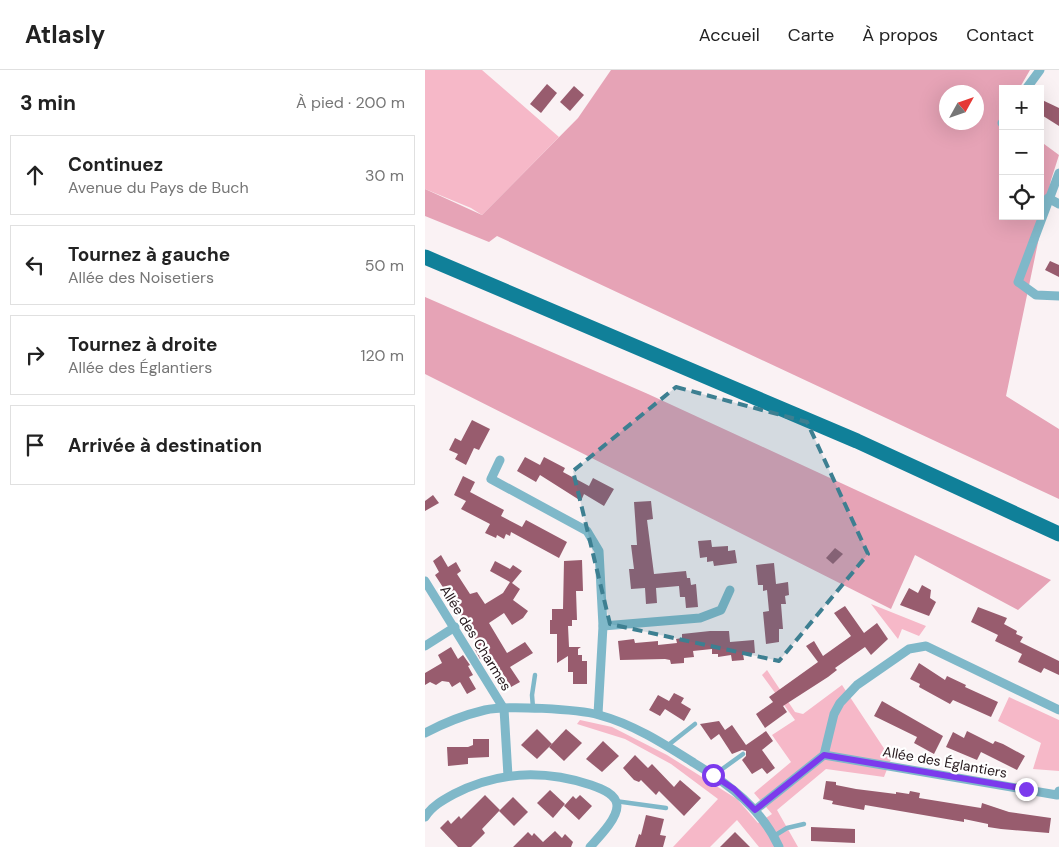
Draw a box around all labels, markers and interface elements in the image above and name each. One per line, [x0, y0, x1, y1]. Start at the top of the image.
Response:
text: Atlasly [25, 19, 105, 50]
text: Accueil [699, 23, 760, 47]
text: Carte [788, 23, 834, 47]
text: À propos [862, 23, 938, 47]
text: Contact [966, 23, 1034, 47]
north arrow [939, 85, 984, 130]
map controls [999, 85, 1044, 220]
button: + [999, 85, 1044, 130]
text: 3 min [20, 89, 76, 117]
text: À pied · 200 m [296, 92, 405, 113]
button: − [999, 130, 1044, 175]
text: Continuez [68, 152, 163, 177]
icon: ahead [21, 161, 49, 189]
text: 30 m [365, 165, 404, 186]
button: locate [999, 175, 1044, 220]
text: Avenue du Pays de Buch [68, 177, 249, 198]
text: Tournez à gauche [68, 242, 230, 267]
icon: left [21, 251, 49, 279]
text: 50 m [365, 255, 404, 276]
text: Allée des Noisetiers [68, 267, 214, 288]
text: Tournez à droite [68, 332, 218, 357]
icon: right [21, 341, 49, 369]
text: 120 m [360, 345, 404, 366]
text: Allée des Églantiers [68, 357, 212, 378]
icon: arrive [21, 431, 49, 459]
text: Arrivée à destination [68, 433, 262, 458]
street label: Allée des Charmes [436, 582, 516, 694]
street label: Allée des Églantiers [881, 742, 1009, 782]
route start [702, 764, 725, 787]
route end [1015, 778, 1038, 801]

